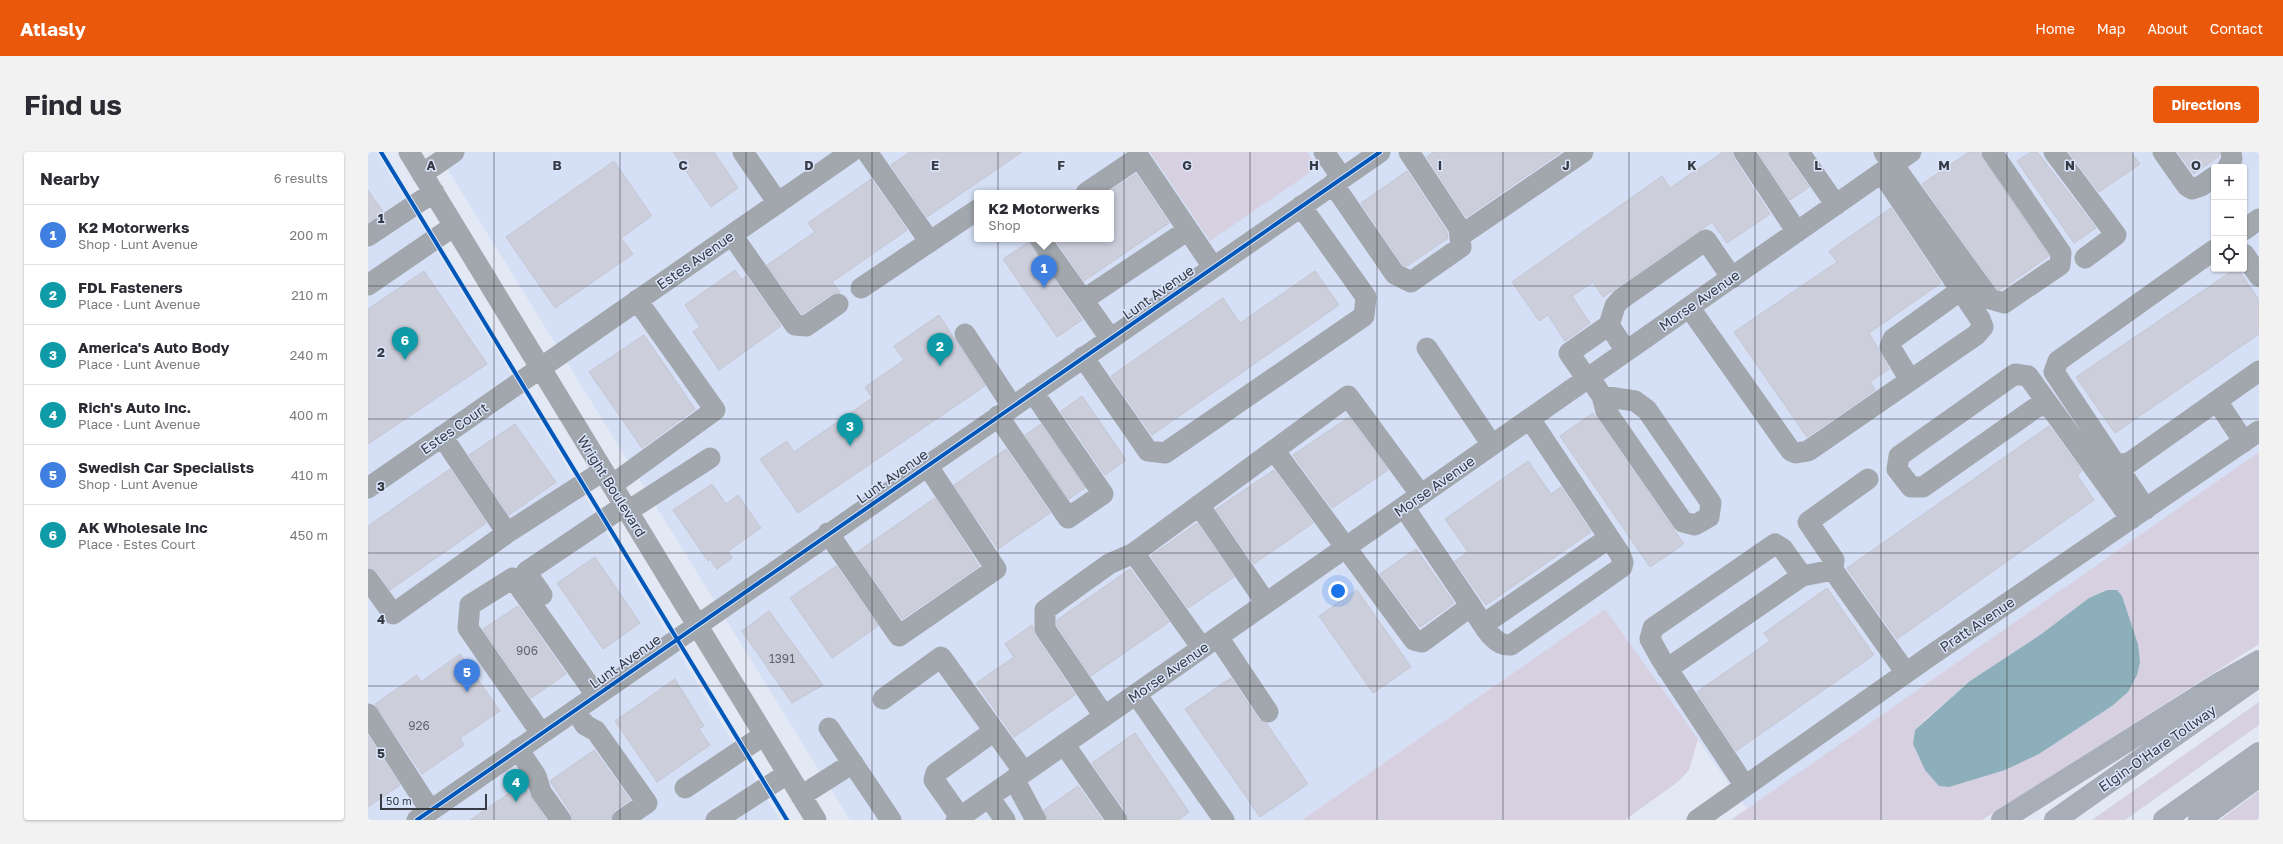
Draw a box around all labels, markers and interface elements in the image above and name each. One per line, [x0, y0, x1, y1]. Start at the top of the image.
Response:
text: Atlasly [20, 17, 86, 40]
text: Home [2035, 20, 2075, 37]
text: Map [2097, 20, 2125, 37]
text: About [2147, 20, 2188, 37]
text: Contact [2210, 20, 2263, 37]
button: Directions [2153, 86, 2259, 123]
text: Find us [24, 88, 122, 121]
text: A [426, 157, 436, 173]
text: B [552, 157, 562, 173]
text: C [678, 157, 688, 173]
text: D [804, 157, 814, 173]
text: E [931, 157, 939, 173]
text: F [1057, 157, 1065, 173]
text: G [1182, 157, 1192, 173]
text: H [1309, 157, 1319, 173]
text: I [1438, 157, 1442, 173]
text: J [1562, 157, 1570, 173]
text: K [1687, 157, 1697, 173]
text: L [1814, 157, 1822, 173]
text: M [1938, 157, 1950, 173]
text: N [2065, 157, 2075, 173]
text: O [2191, 157, 2201, 173]
map controls [2211, 164, 2247, 272]
button: + [2211, 164, 2247, 200]
text: Nearby [40, 168, 100, 189]
text: 6 results [274, 170, 328, 186]
popup [974, 190, 1114, 242]
text: K2 Motorwerks [988, 199, 1100, 217]
button: − [2211, 200, 2247, 236]
text: 1 [378, 210, 385, 226]
text: Shop [988, 217, 1020, 233]
text: K2 Motorwerks [78, 218, 189, 236]
text: 1 [50, 227, 56, 243]
text: 200 m [290, 227, 328, 243]
street label: Estes Avenue [653, 227, 737, 293]
text: Shop · Lunt Avenue [78, 236, 198, 252]
button: locate [2211, 236, 2247, 272]
pin: 1 [1031, 255, 1057, 288]
street label: Lunt Avenue [1119, 261, 1197, 323]
street label: Morse Avenue [1655, 266, 1743, 334]
text: FDL Fasteners [78, 278, 183, 296]
text: 2 [49, 287, 57, 303]
text: 210 m [291, 287, 328, 303]
text: Place · Lunt Avenue [78, 296, 200, 312]
pin: 6 [392, 327, 418, 360]
pin: 2 [927, 333, 953, 366]
text: America's Auto Body [78, 338, 229, 356]
text: 2 [377, 344, 385, 360]
text: 3 [49, 347, 57, 363]
text: 240 m [290, 347, 328, 363]
text: Place · Lunt Avenue [78, 356, 200, 372]
text: Rich's Auto Inc. [78, 398, 191, 416]
street label: Estes Court [417, 399, 491, 457]
text: 4 [49, 407, 57, 423]
text: 400 m [289, 407, 328, 423]
pin: 3 [837, 413, 863, 446]
text: Place · Lunt Avenue [78, 416, 200, 432]
street label: Wright Boulevard [574, 432, 650, 540]
street label: Lunt Avenue [853, 445, 931, 507]
street label: Morse Avenue [1390, 452, 1478, 520]
text: Swedish Car Specialists [78, 458, 254, 476]
text: 5 [49, 467, 57, 483]
text: 410 m [291, 467, 328, 483]
text: Shop · Lunt Avenue [78, 476, 198, 492]
text: 3 [377, 478, 385, 494]
text: AK Wholesale Inc [78, 518, 208, 536]
text: 6 [49, 527, 57, 543]
text: 450 m [290, 527, 328, 543]
text: Place · Estes Court [78, 536, 196, 552]
your location [1328, 581, 1348, 601]
street label: Pratt Avenue [1936, 593, 2018, 655]
text: 4 [377, 611, 385, 627]
street label: Lunt Avenue [586, 630, 664, 692]
street label: Morse Avenue [1124, 638, 1212, 706]
house number: 906 [516, 643, 538, 658]
house number: 1391 [769, 651, 795, 666]
pin: 5 [454, 659, 480, 692]
street label: Elgin-O'Hare Tollway [2095, 701, 2219, 795]
house number: 926 [408, 718, 430, 733]
text: 5 [377, 745, 385, 761]
pin: 4 [503, 769, 529, 802]
scale bar [380, 792, 487, 811]
text: 50 m [386, 794, 412, 807]

